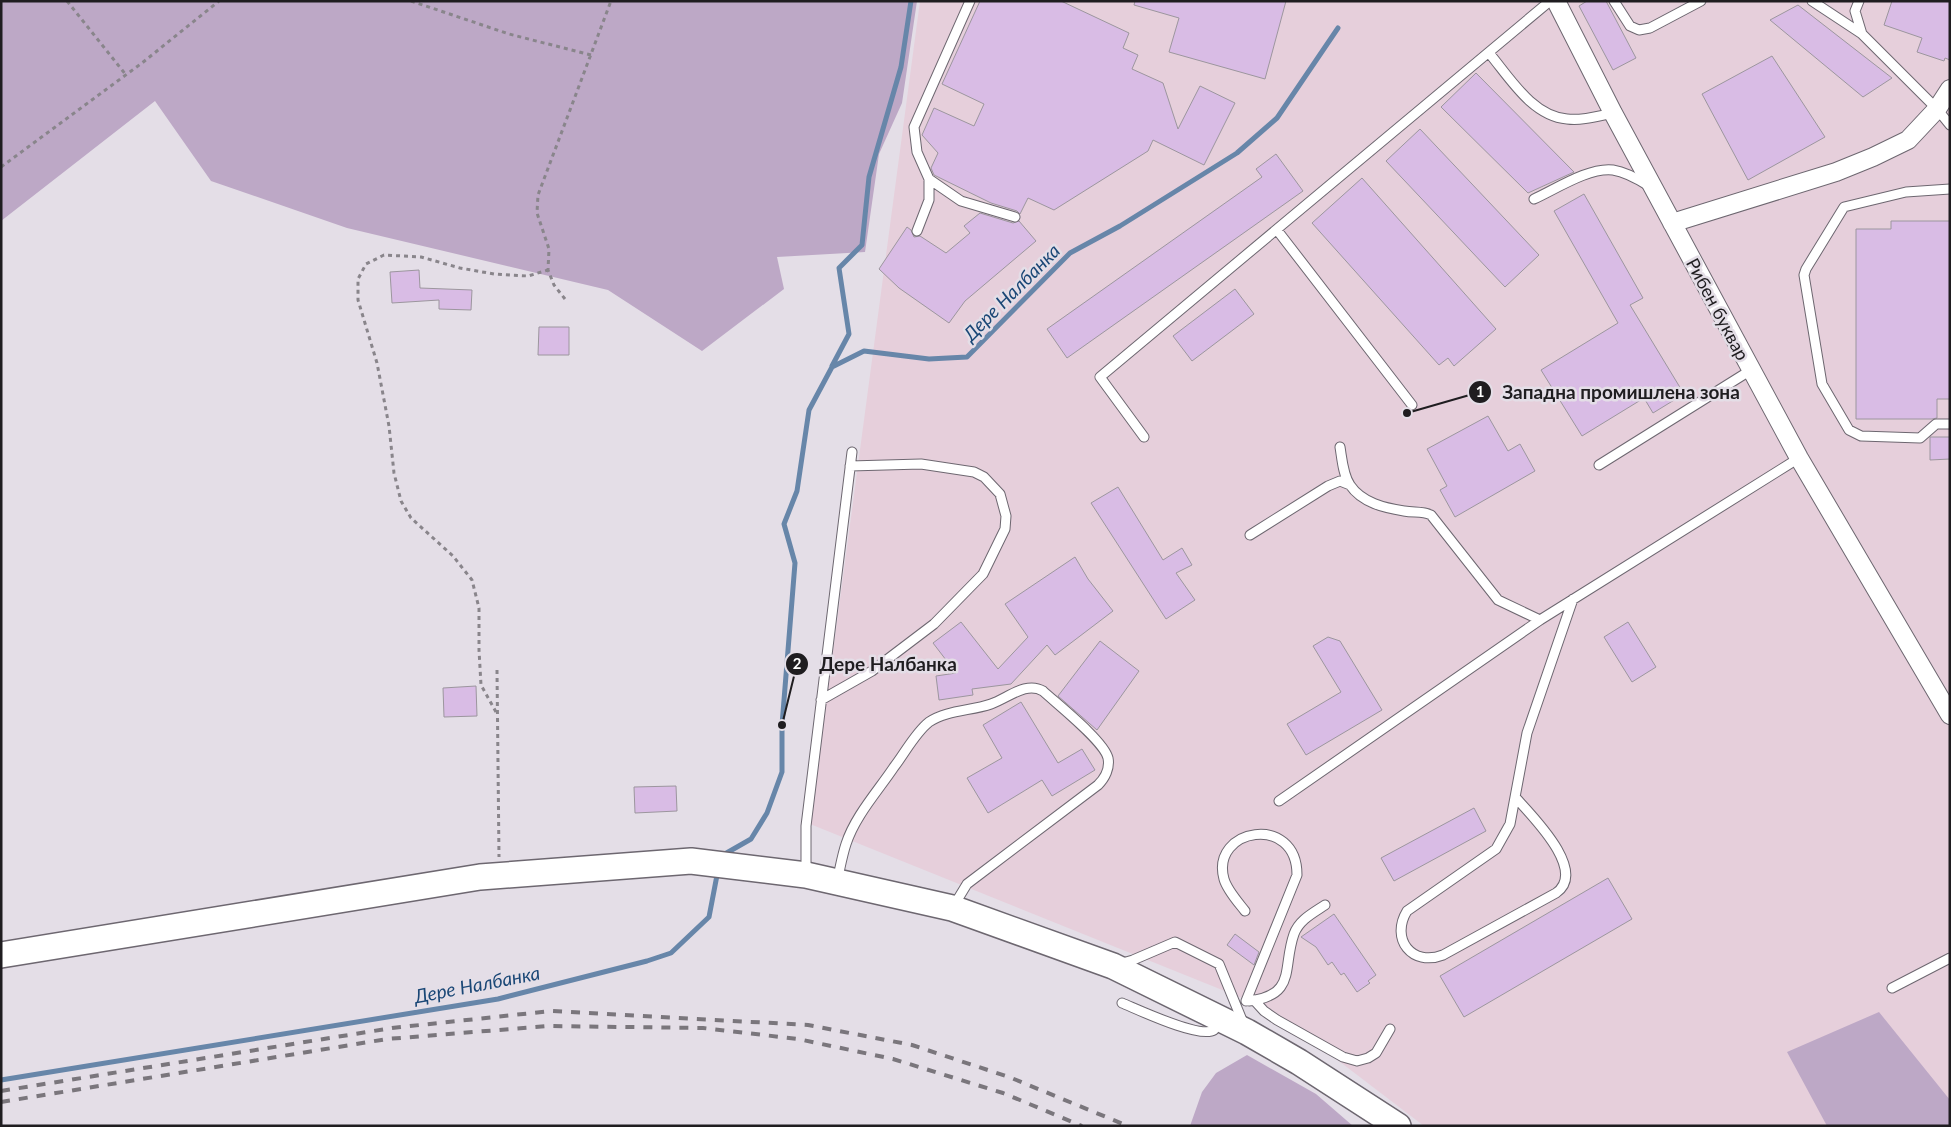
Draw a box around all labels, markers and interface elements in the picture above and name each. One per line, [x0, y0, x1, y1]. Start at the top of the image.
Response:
water label: Дере Налбанка [957, 239, 1064, 346]
street label: Рибен буквар [1682, 254, 1754, 364]
callout: Западна промишлена зона [1467, 375, 1750, 409]
text: Западна промишлена зона [1502, 380, 1740, 403]
text: 1 [1476, 382, 1484, 400]
callout: Дере Налбанка [784, 647, 967, 681]
text: Дере Налбанка [819, 652, 957, 675]
text: 2 [793, 654, 802, 672]
water label: Дере Налбанка [411, 961, 542, 1008]

